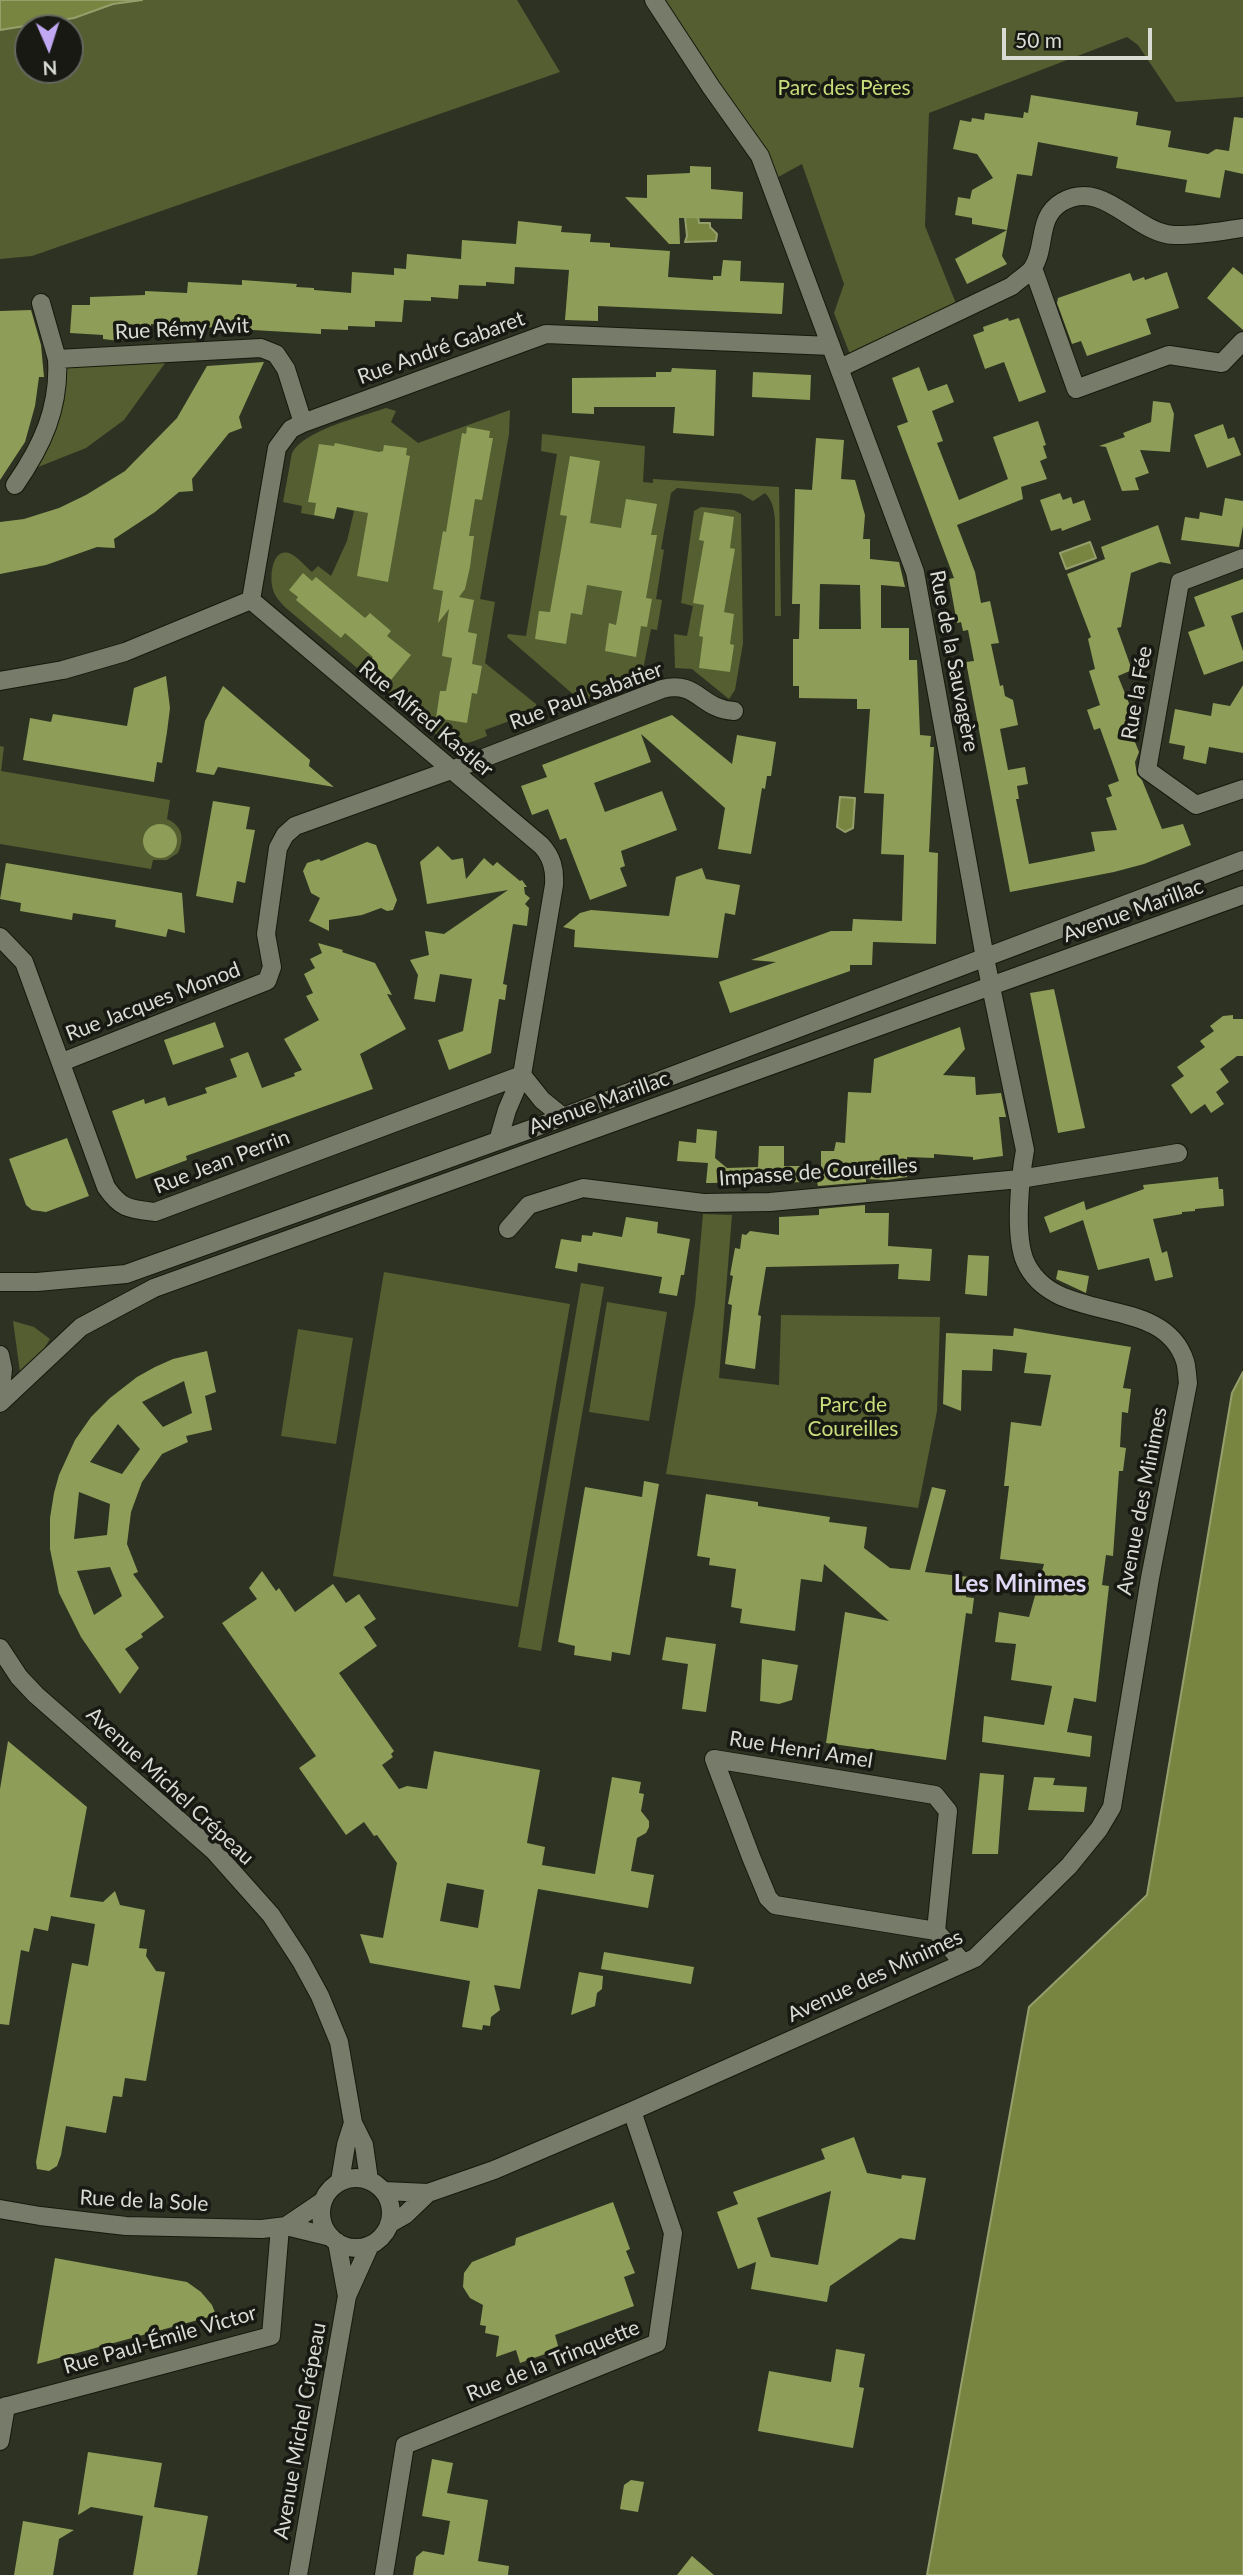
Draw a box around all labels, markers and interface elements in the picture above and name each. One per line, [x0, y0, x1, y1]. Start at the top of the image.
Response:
north arrow [14, 14, 84, 84]
scale bar [1005, 14, 1156, 58]
text: 50 m [1015, 27, 1062, 52]
text: N [42, 57, 58, 80]
park label: Parc des Pères [777, 75, 911, 101]
street label: Rue André Gabaret [354, 306, 528, 390]
street label: Rue Rémy Avit [114, 313, 250, 345]
street label: Rue de la Sauvagère [924, 568, 984, 754]
street label: Rue la Fée [1116, 644, 1158, 742]
street label: Rue Alfred Kastler [354, 656, 498, 782]
street label: Rue Paul Sabatier [506, 657, 666, 735]
street label: Avenue Marillac [1059, 874, 1207, 948]
street label: Rue Jacques Monod [62, 957, 244, 1047]
street label: Avenue Marillac [525, 1066, 673, 1140]
street label: Rue Jean Perrin [151, 1125, 293, 1199]
street label: Impasse de Coureilles [718, 1152, 918, 1192]
park label: Parc de Coureilles [808, 1392, 898, 1442]
street label: Avenue des Minimes [1111, 1405, 1173, 1597]
district label: Les Minimes [954, 1570, 1086, 1598]
street label: Avenue Michel Crépeau [81, 1702, 259, 1870]
street label: Rue Henri Amel [727, 1726, 875, 1774]
street label: Avenue des Minimes [783, 1924, 967, 2028]
street label: Rue de la Sole [79, 2185, 209, 2217]
street label: Rue Paul-Émile Victor [60, 2300, 260, 2380]
street label: Rue de la Trinquette [463, 2315, 643, 2407]
street label: Avenue Michel Crépeau [269, 2321, 331, 2541]

